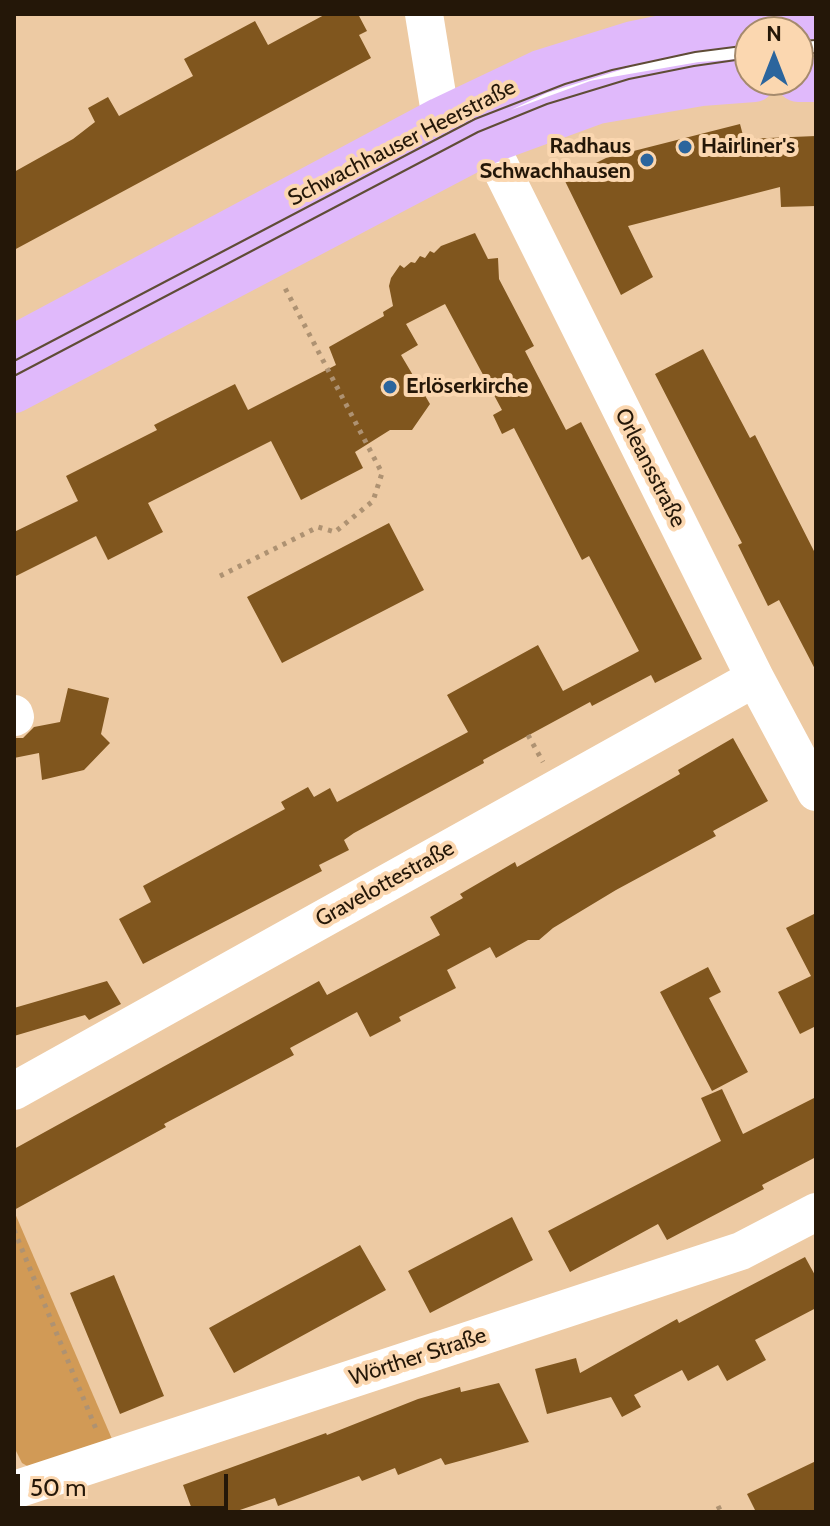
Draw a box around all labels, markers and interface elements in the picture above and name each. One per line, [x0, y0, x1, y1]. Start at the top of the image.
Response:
north arrow [734, 16, 814, 96]
text: N [766, 20, 782, 47]
street label: Schwachhauser Heerstraße [284, 74, 520, 212]
place label: Radhaus Schwachhausen [479, 134, 631, 186]
place label: Hairliner's [701, 134, 795, 160]
marker: Hairliner's [676, 138, 694, 156]
marker: Radhaus Schwachhausen [638, 151, 656, 169]
place label: Erlöserkirche [406, 374, 528, 400]
marker: Erlöserkirche [381, 378, 399, 396]
street label: Orleansstraße [609, 404, 691, 532]
street label: Gravelottestraße [311, 835, 459, 933]
street label: Wörther Straße [346, 1322, 490, 1392]
scale bar [20, 1458, 232, 1508]
text: 50 m [30, 1473, 86, 1502]

